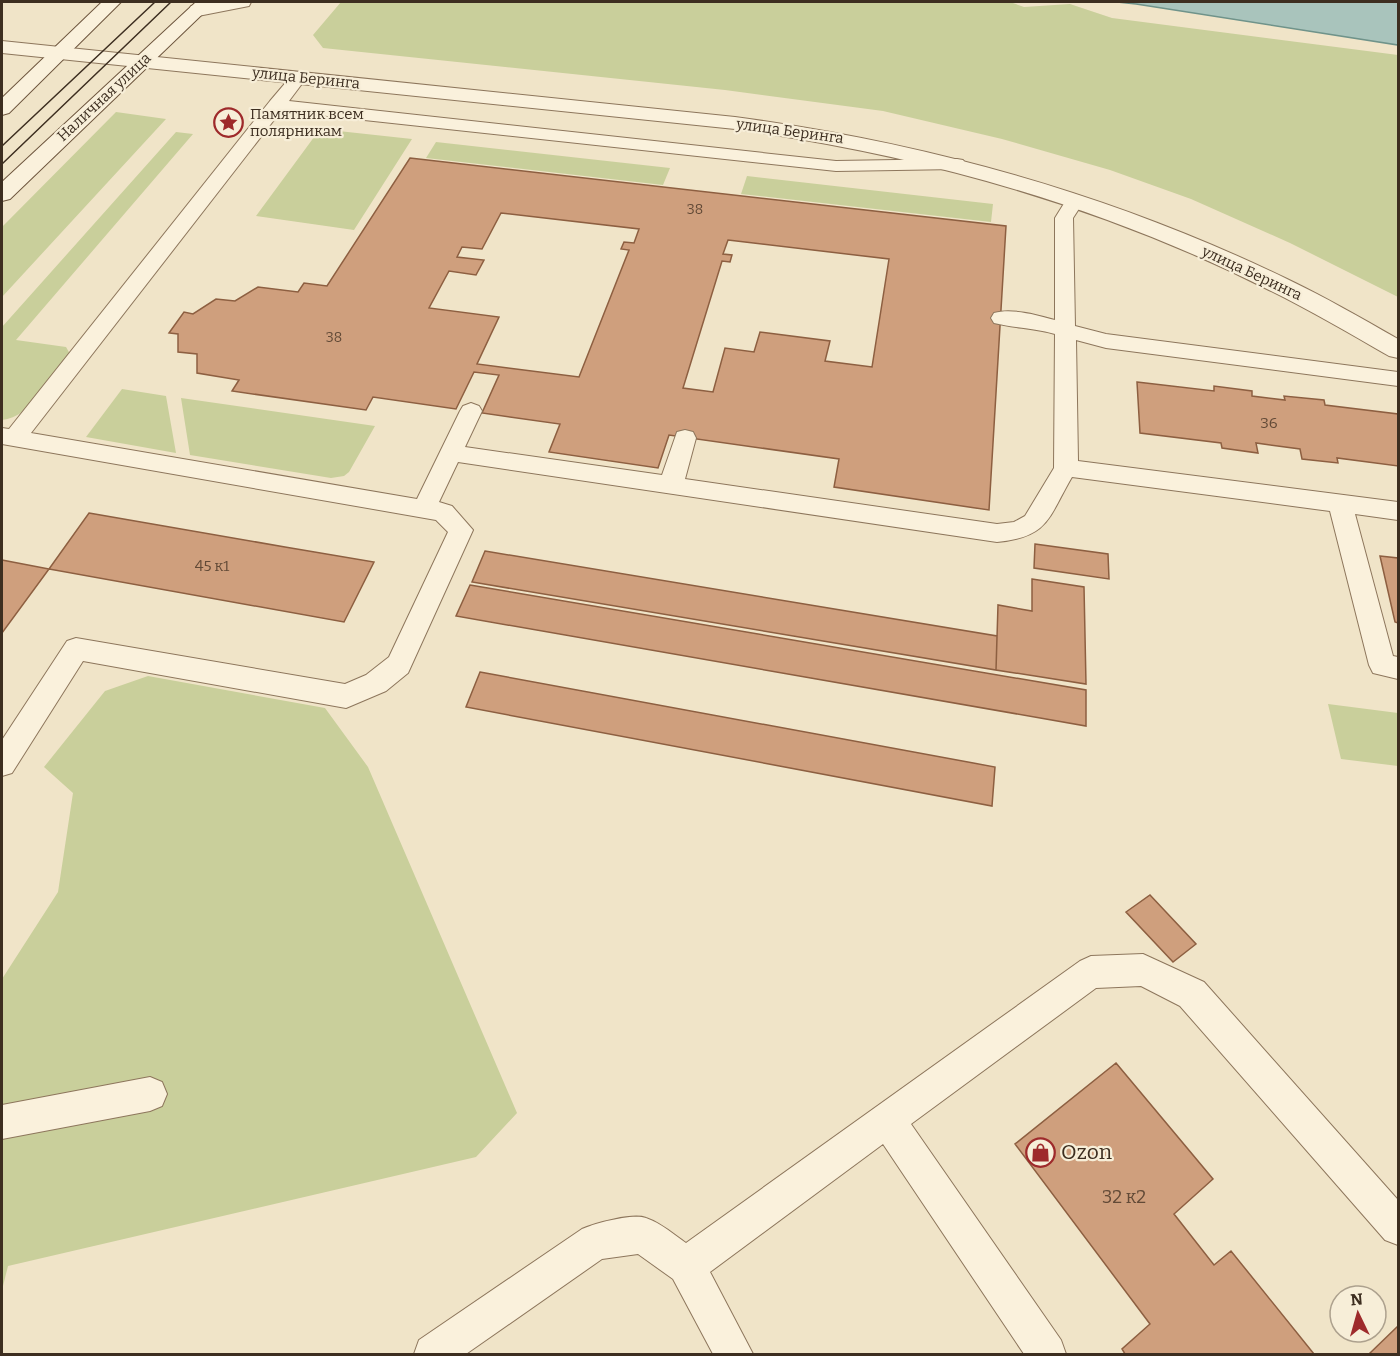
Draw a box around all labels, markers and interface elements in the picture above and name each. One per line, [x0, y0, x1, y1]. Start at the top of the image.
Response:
street label: Наличная улица [53, 49, 155, 145]
street label: улица Беринга [250, 63, 361, 93]
place label: Памятник всем полярникам [250, 105, 364, 140]
place icon: Памятник всем полярникам [213, 107, 245, 139]
street label: улица Беринга [734, 114, 845, 147]
house number: 38 [687, 201, 703, 218]
street label: улица Беринга [1198, 242, 1305, 304]
house number: 38 [326, 329, 342, 346]
house number: 36 [1260, 414, 1278, 432]
house number: 45 к1 [195, 557, 229, 575]
shop icon: Ozon [1024, 1136, 1056, 1168]
place label: Ozon [1061, 1139, 1112, 1165]
house number: 32 к2 [1102, 1186, 1146, 1208]
north arrow [1328, 1284, 1388, 1344]
text: N [1350, 1290, 1364, 1310]

